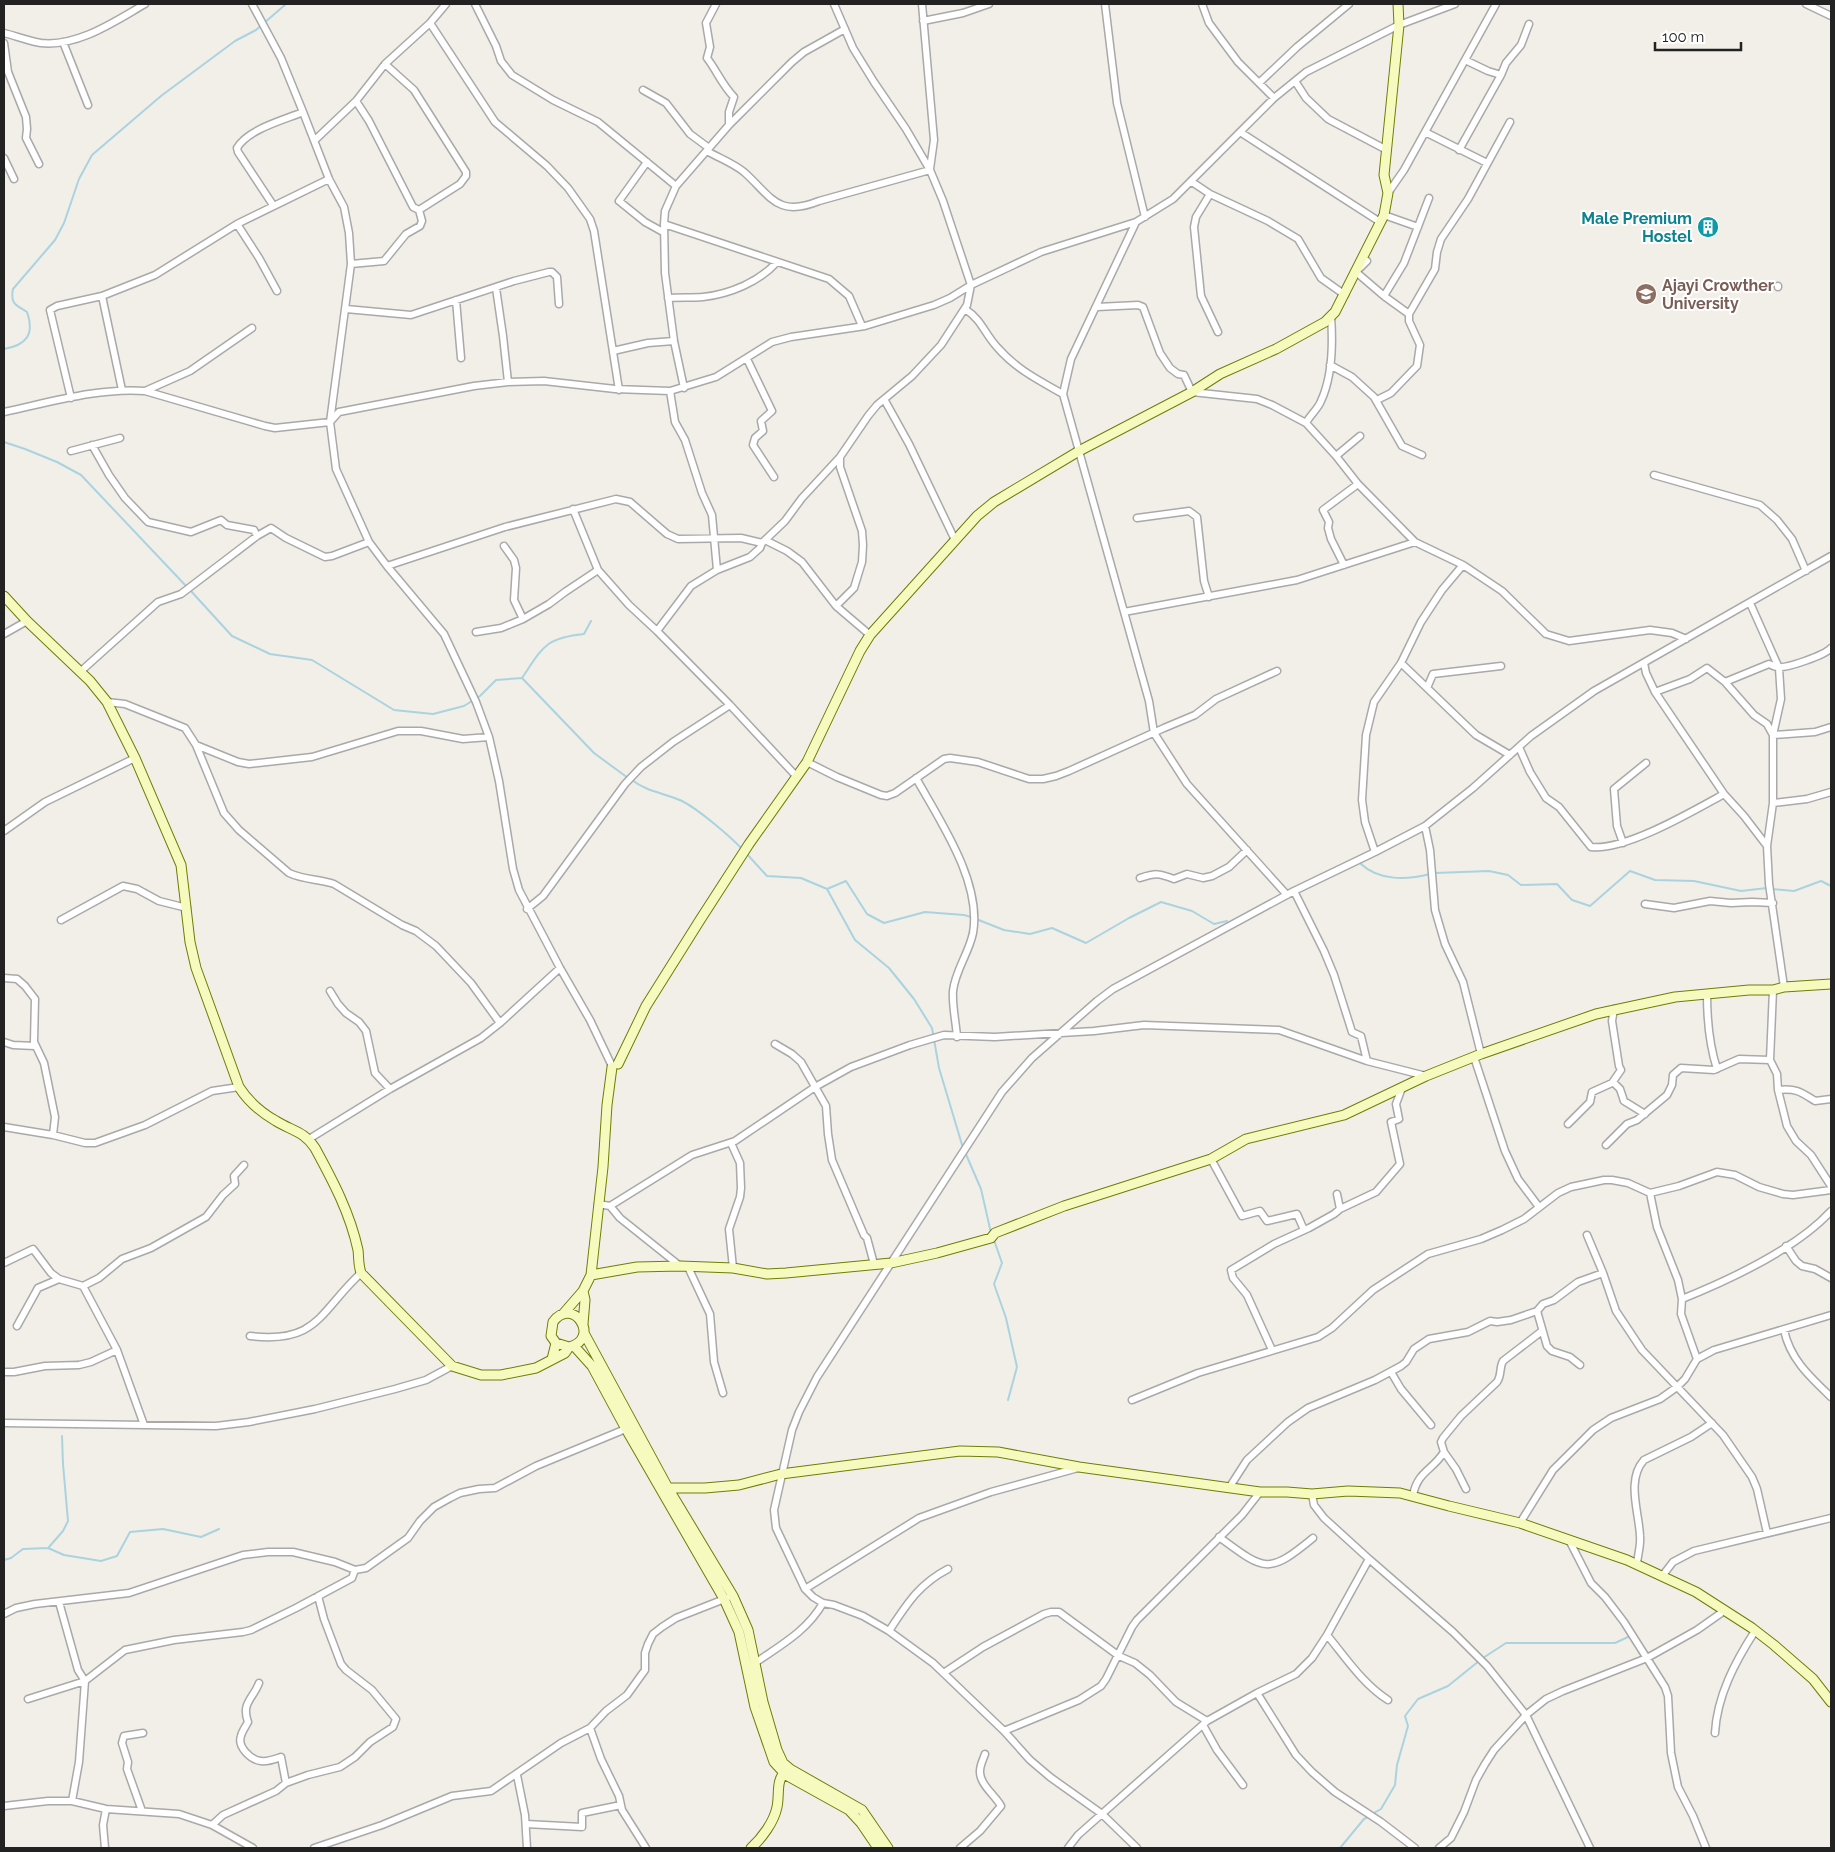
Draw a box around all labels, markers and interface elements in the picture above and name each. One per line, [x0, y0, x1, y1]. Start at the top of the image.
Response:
scale bar [1655, 20, 1741, 52]
text: 100 m [1662, 28, 1704, 46]
place label: Male Premium Hostel [1581, 209, 1693, 246]
building icon: Male Premium Hostel [1696, 215, 1720, 239]
place label: Ajayi Crowther University [1662, 276, 1774, 313]
school or university icon: Ajayi Crowther University [1634, 282, 1658, 306]

